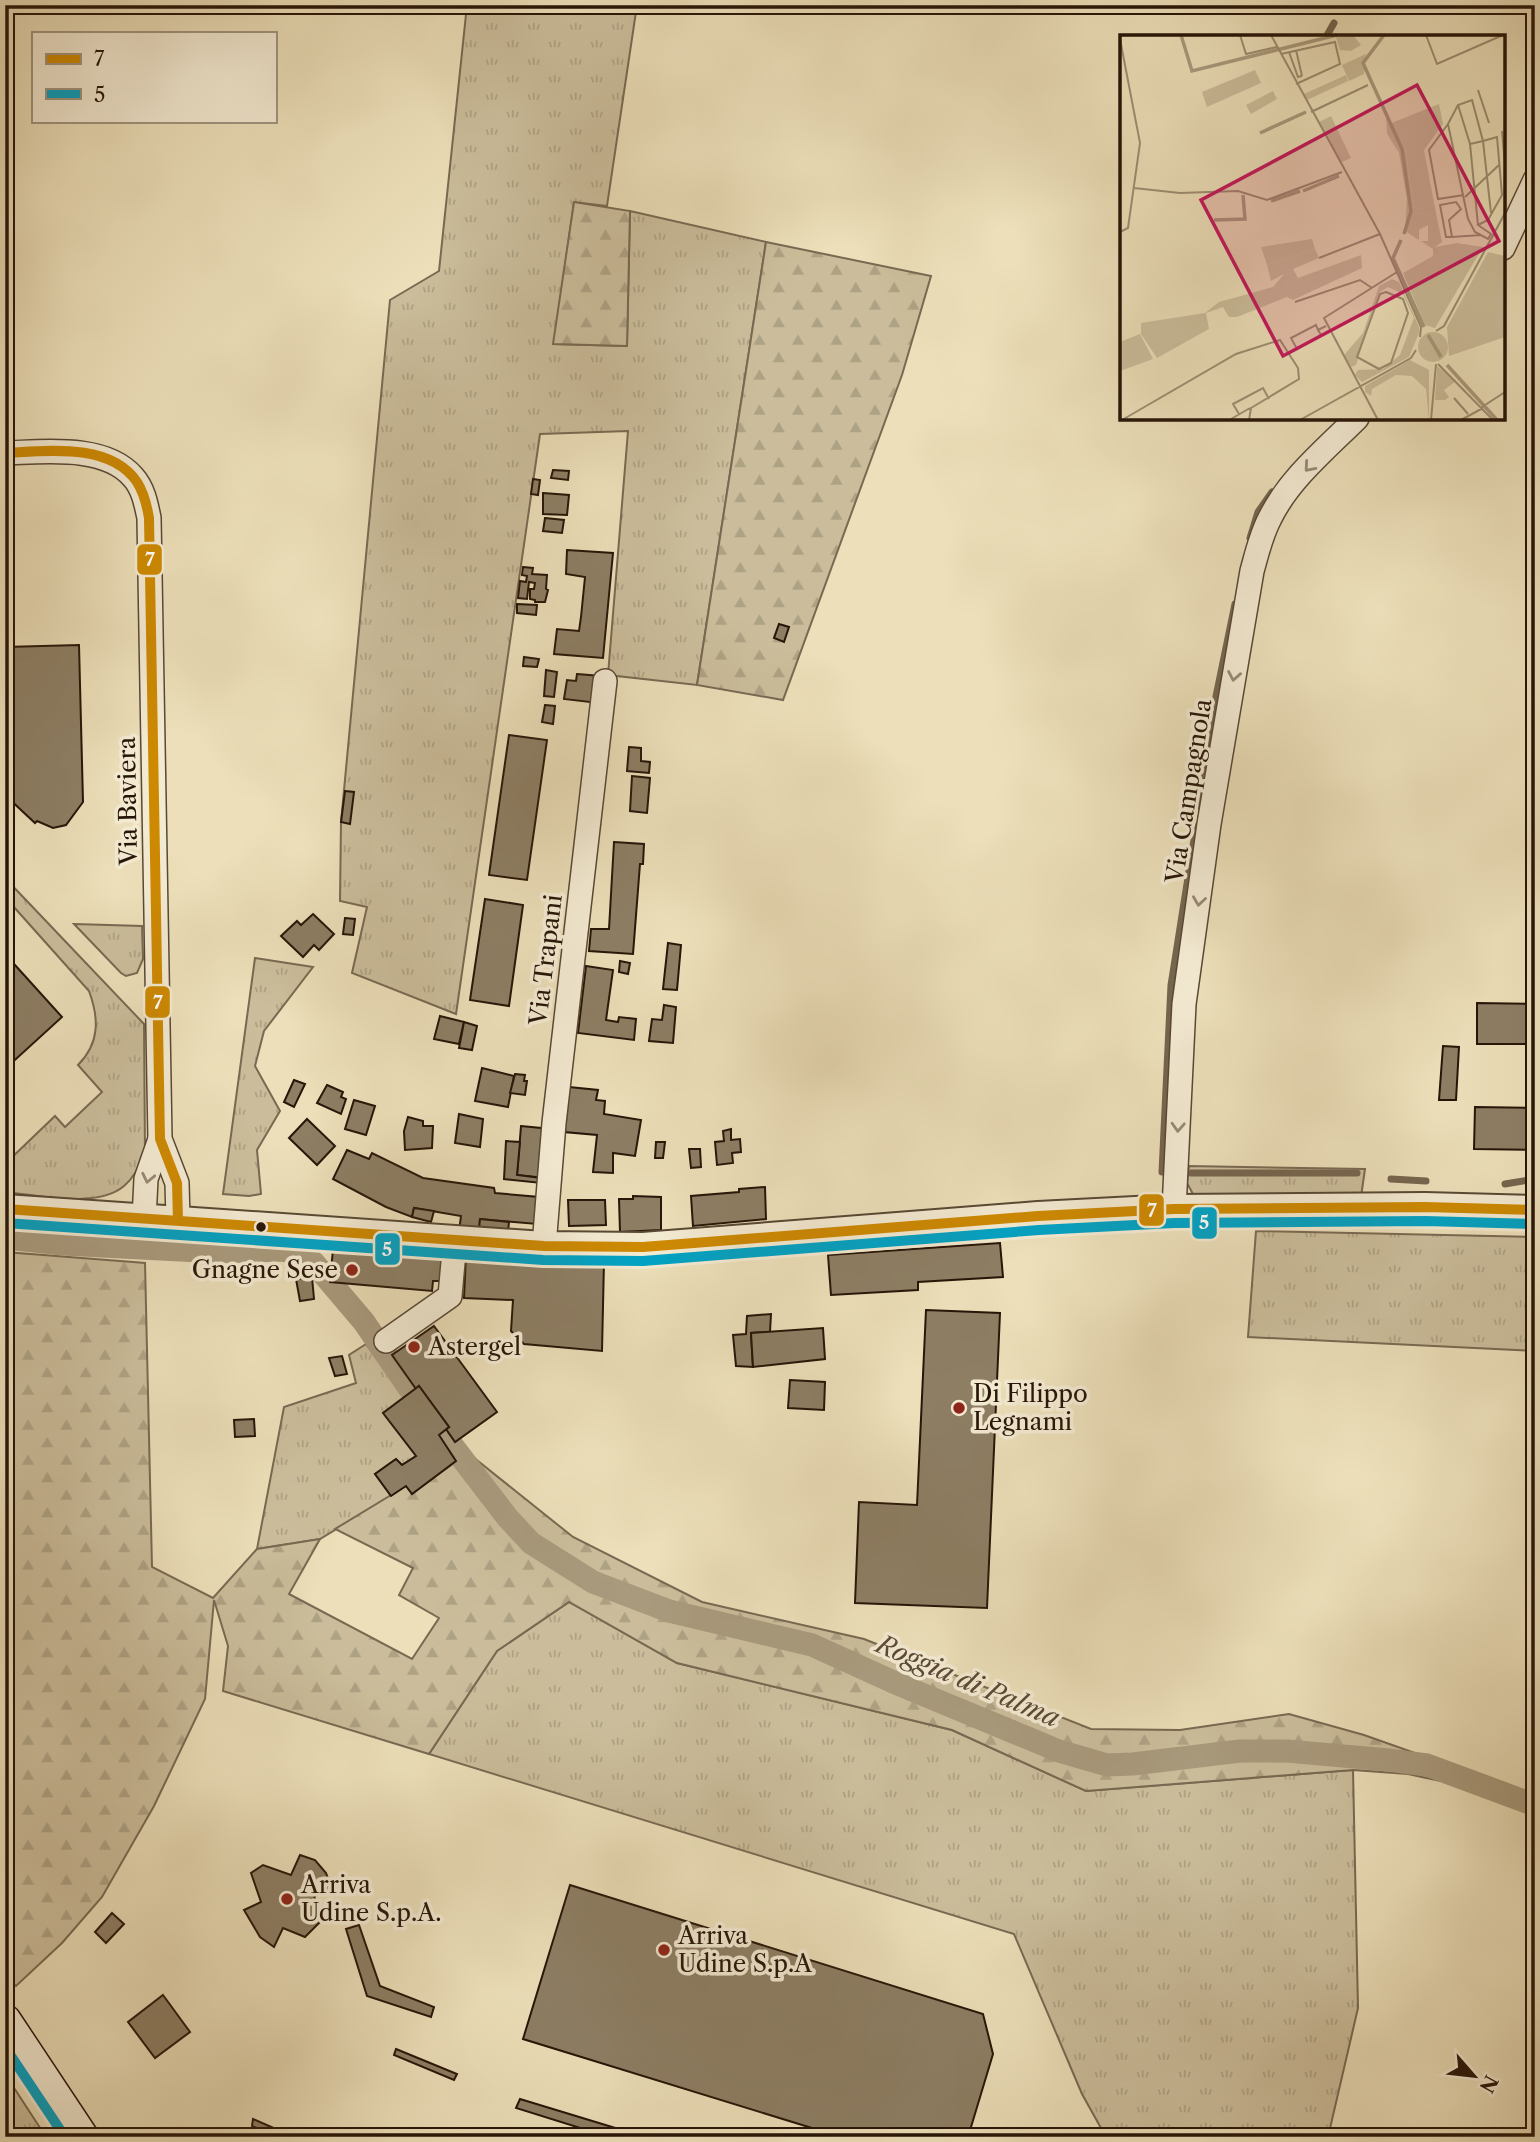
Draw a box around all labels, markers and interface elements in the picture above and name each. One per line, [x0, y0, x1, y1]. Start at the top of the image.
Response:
legend [32, 32, 276, 122]
inset map [1120, 35, 1505, 420]
text: 7 [94, 46, 105, 71]
text: 5 [94, 82, 105, 107]
one-way arrow [1305, 458, 1317, 471]
line badge: 7 [136, 543, 163, 576]
text: 7 [145, 548, 155, 571]
one-way arrow [1227, 670, 1242, 682]
street label: Via Campagnola [1159, 696, 1217, 886]
street label: Via Baviera [112, 736, 143, 867]
street label: Via Trapani [523, 893, 568, 1028]
one-way arrow [1191, 895, 1206, 907]
line badge: 7 [144, 985, 171, 1019]
text: 7 [153, 991, 163, 1014]
one-way arrow [1171, 1122, 1186, 1133]
one-way arrow [142, 1172, 156, 1184]
line badge: 7 [1138, 1193, 1165, 1227]
text: 7 [1147, 1199, 1157, 1222]
line badge: 5 [1191, 1206, 1218, 1240]
text: 5 [1199, 1211, 1209, 1234]
unlabelled marker [254, 1220, 268, 1234]
line badge: 5 [374, 1232, 401, 1266]
text: 5 [382, 1238, 392, 1261]
place label: Gnagne Sese [192, 1255, 338, 1284]
marker: Gnagne Sese [344, 1262, 360, 1278]
place label: Astergel [427, 1332, 521, 1361]
marker: Astergel [406, 1339, 422, 1355]
place label: Di Filippo Legnami [973, 1379, 1088, 1436]
marker: Di Filippo Legnami [951, 1400, 967, 1416]
water label: Roggia di Palma [870, 1627, 1065, 1734]
place label: Arriva Udine S.p.A. [300, 1870, 441, 1927]
marker: Arriva Udine S.p.A. [279, 1891, 295, 1907]
place label: Arriva Udine S.p.A [677, 1921, 813, 1978]
marker: Arriva Udine S.p.A [656, 1942, 672, 1958]
north arrow [1438, 2040, 1508, 2110]
text: N [1475, 2071, 1503, 2096]

